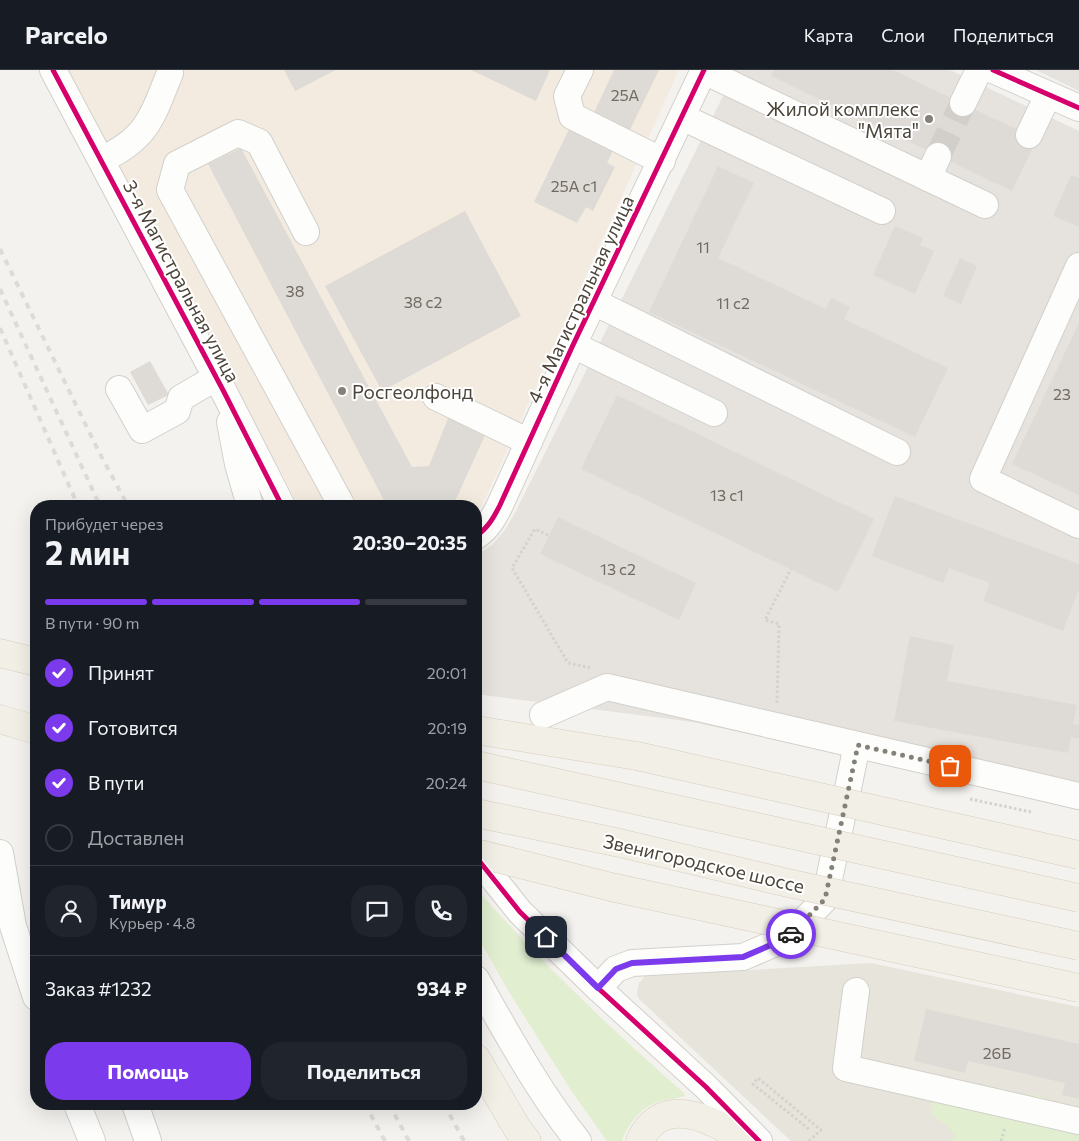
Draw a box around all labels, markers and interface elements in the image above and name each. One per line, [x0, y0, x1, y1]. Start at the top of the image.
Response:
text: Parcelo [25, 20, 108, 49]
text: Карта [804, 24, 853, 46]
text: Слои [881, 24, 925, 46]
text: Поделиться [953, 24, 1054, 46]
house number: 25А [611, 85, 639, 104]
place label: Жилой комплекс "Мята" [766, 97, 919, 142]
marker: Жилой комплекс "Мята" [923, 113, 935, 125]
street label: 3-я Магистральная улица [119, 176, 245, 386]
house number: 25А с1 [551, 176, 597, 195]
street label: 4-я Магистральная улица [522, 192, 638, 406]
house number: 11 [696, 237, 710, 256]
house number: 38 [286, 281, 304, 300]
house number: 38 с2 [404, 292, 442, 311]
house number: 11 с2 [716, 293, 750, 312]
place label: Росгеолфонд [352, 380, 473, 403]
house number: 23 [1053, 384, 1071, 403]
marker: Росгеолфонд [336, 385, 348, 397]
house number: 13 с1 [710, 485, 744, 504]
text: Прибудет через [45, 514, 164, 533]
text: 20:30–20:35 [353, 531, 467, 554]
text: 2 мин [45, 532, 130, 572]
house number: 13 с2 [600, 559, 636, 578]
text: В пути · 90 m [45, 613, 140, 632]
icon: check [45, 659, 73, 687]
text: Принят [88, 661, 154, 684]
text: 20:01 [427, 663, 467, 682]
icon: check [45, 714, 73, 742]
text: Готовится [88, 716, 178, 739]
text: 20:19 [427, 718, 467, 737]
pin [929, 745, 971, 787]
icon: bag [936, 752, 964, 780]
icon: check [45, 769, 73, 797]
text: В пути [88, 771, 144, 794]
text: 20:24 [426, 773, 467, 792]
text: Доставлен [88, 826, 184, 849]
street label: Звенигородское шоссе [601, 829, 807, 897]
button: person [45, 885, 97, 937]
button: chat [351, 885, 403, 937]
button: phone [415, 885, 467, 937]
text: Тимур [109, 890, 167, 913]
courier [766, 909, 816, 959]
text: Курьер · 4.8 [109, 913, 195, 932]
pin [525, 916, 567, 958]
icon: car [777, 920, 805, 948]
icon: home [532, 923, 560, 951]
text: Заказ #1232 [45, 977, 152, 1000]
text: 934 ₽ [417, 977, 467, 1000]
button: Помощь [45, 1042, 251, 1100]
button: Поделиться [261, 1042, 467, 1100]
house number: 26Б [983, 1043, 1011, 1062]

